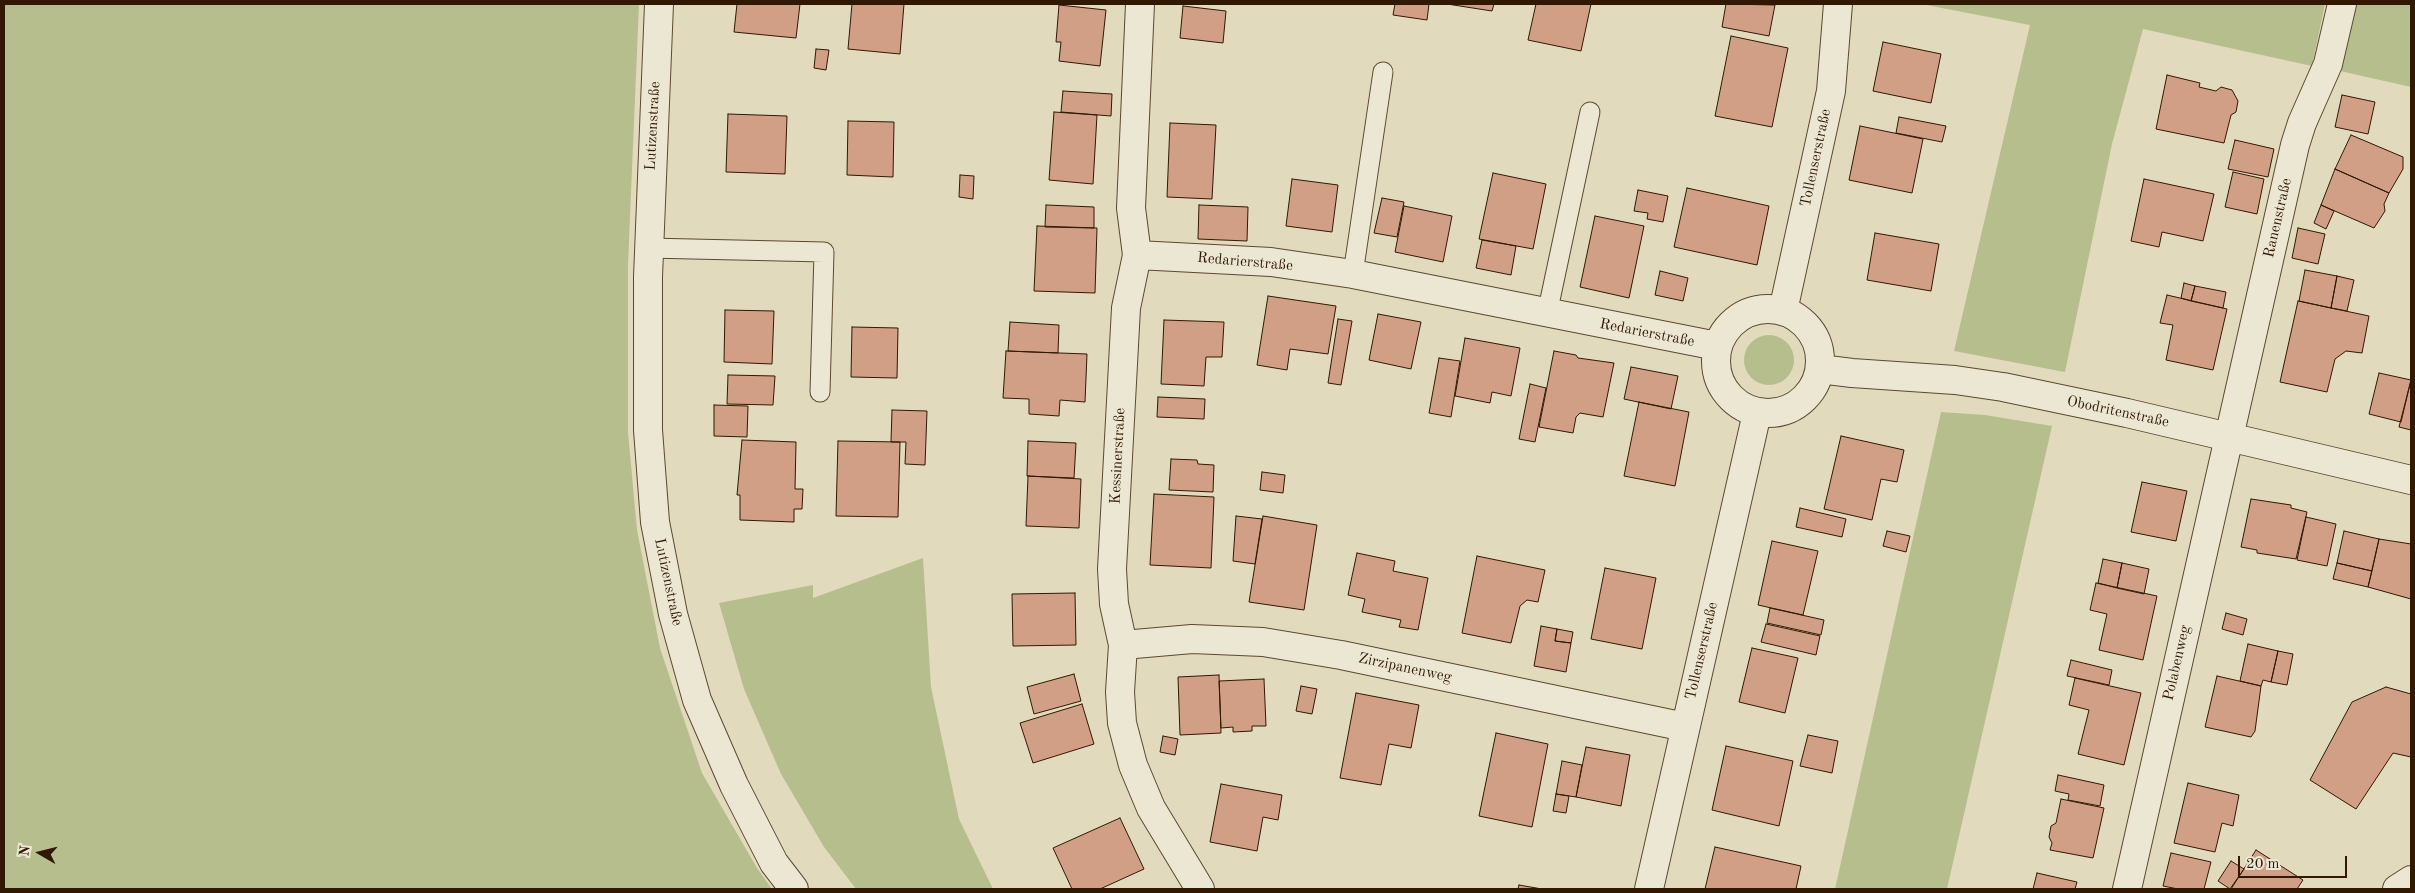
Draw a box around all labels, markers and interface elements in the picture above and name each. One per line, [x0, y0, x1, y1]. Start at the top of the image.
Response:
street label: Lutizenstraße [642, 81, 664, 171]
street label: Tollenserstraße [1797, 107, 1835, 209]
street label: Ranenstraße [2260, 176, 2296, 260]
street label: Redarierstraße [1196, 249, 1294, 275]
street label: Redarierstraße [1598, 315, 1696, 351]
street label: Obodritenstraße [2065, 392, 2171, 432]
street label: Kessinerstraße [1106, 407, 1130, 505]
street label: Lutizenstraße [650, 537, 686, 627]
street label: Tollenserstraße [1682, 600, 1722, 702]
street label: Polabenweg [2160, 624, 2194, 702]
street label: Zirzipanenweg [1357, 649, 1453, 687]
north arrow [15, 828, 65, 878]
text: N [17, 845, 33, 857]
scale bar [2240, 846, 2349, 878]
text: 20 m [2246, 857, 2280, 872]

